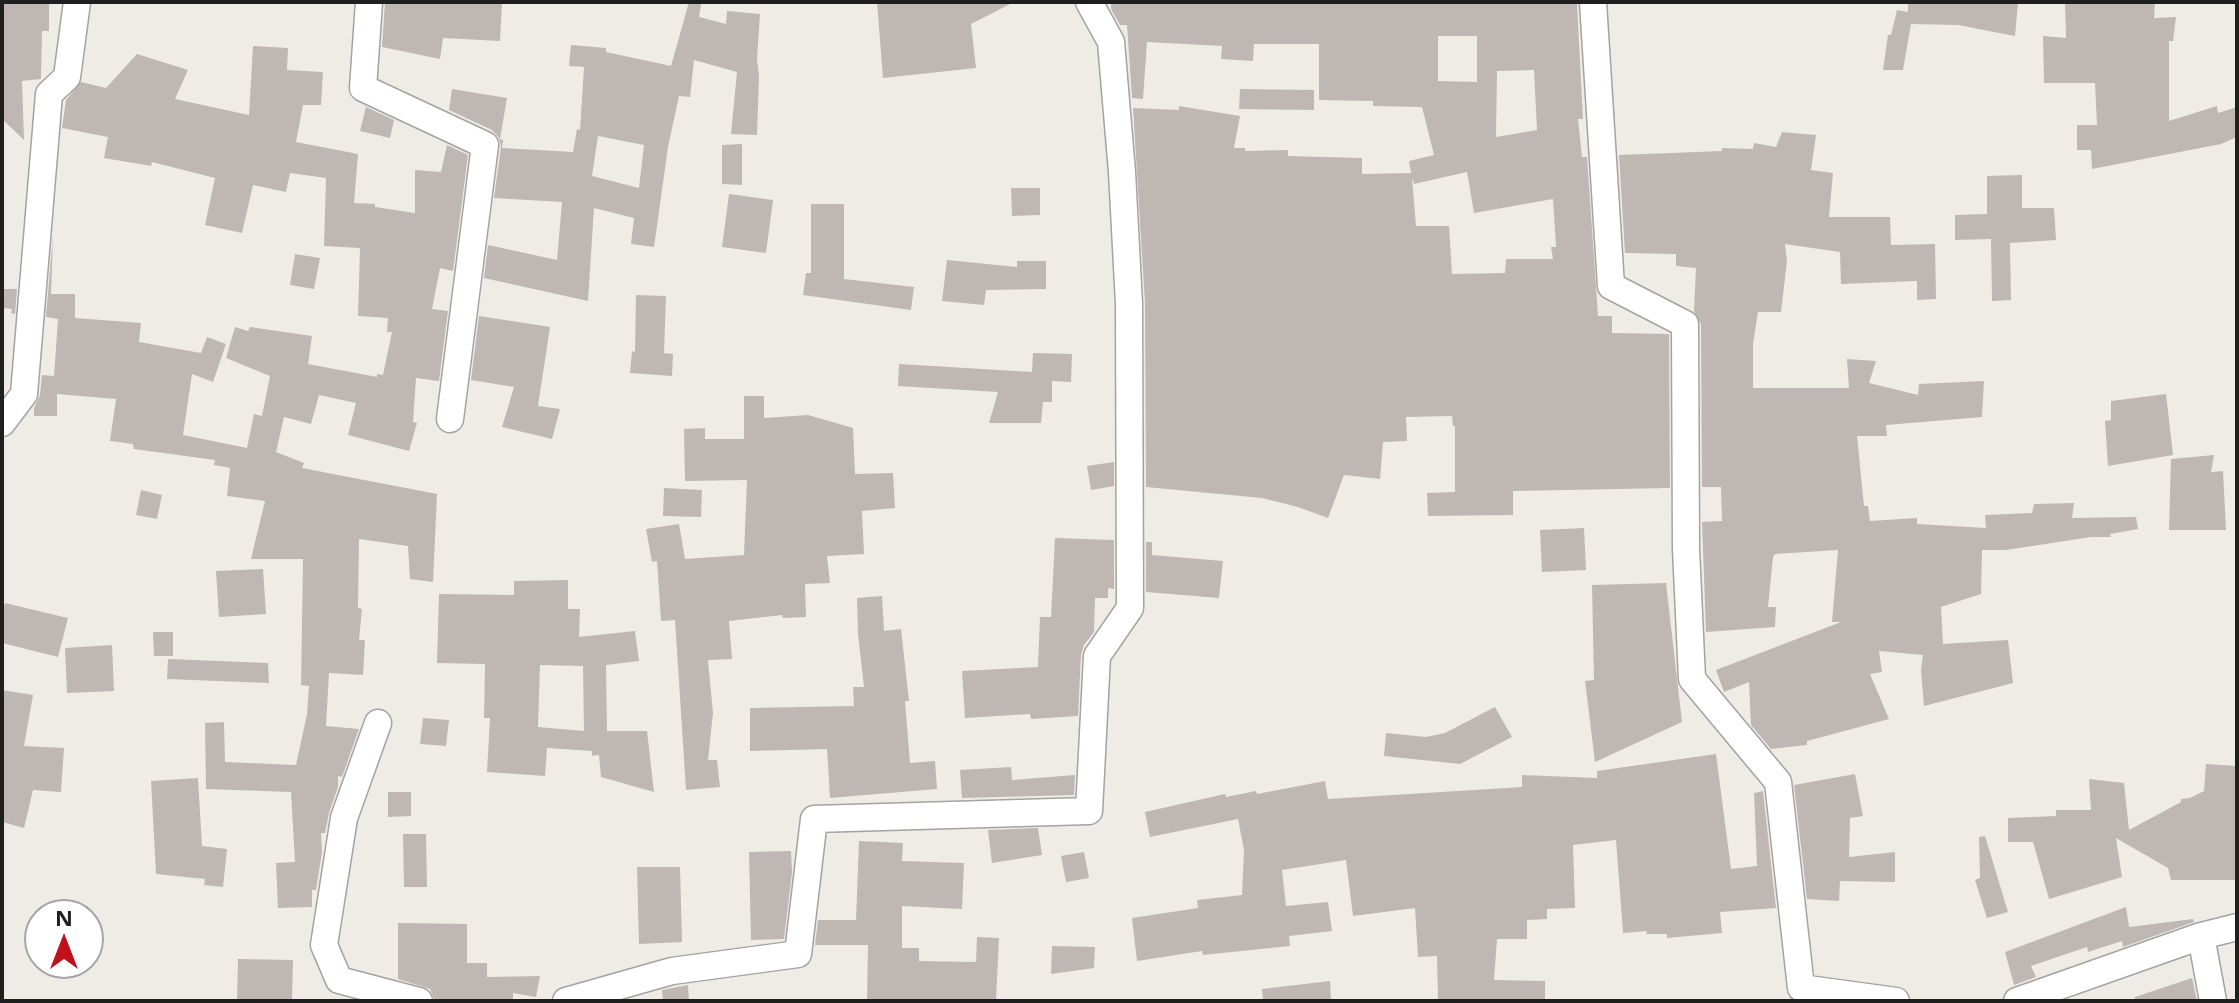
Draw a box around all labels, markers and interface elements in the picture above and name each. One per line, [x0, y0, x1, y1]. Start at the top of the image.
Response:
north arrow [24, 899, 104, 979]
text: N [55, 902, 73, 932]

